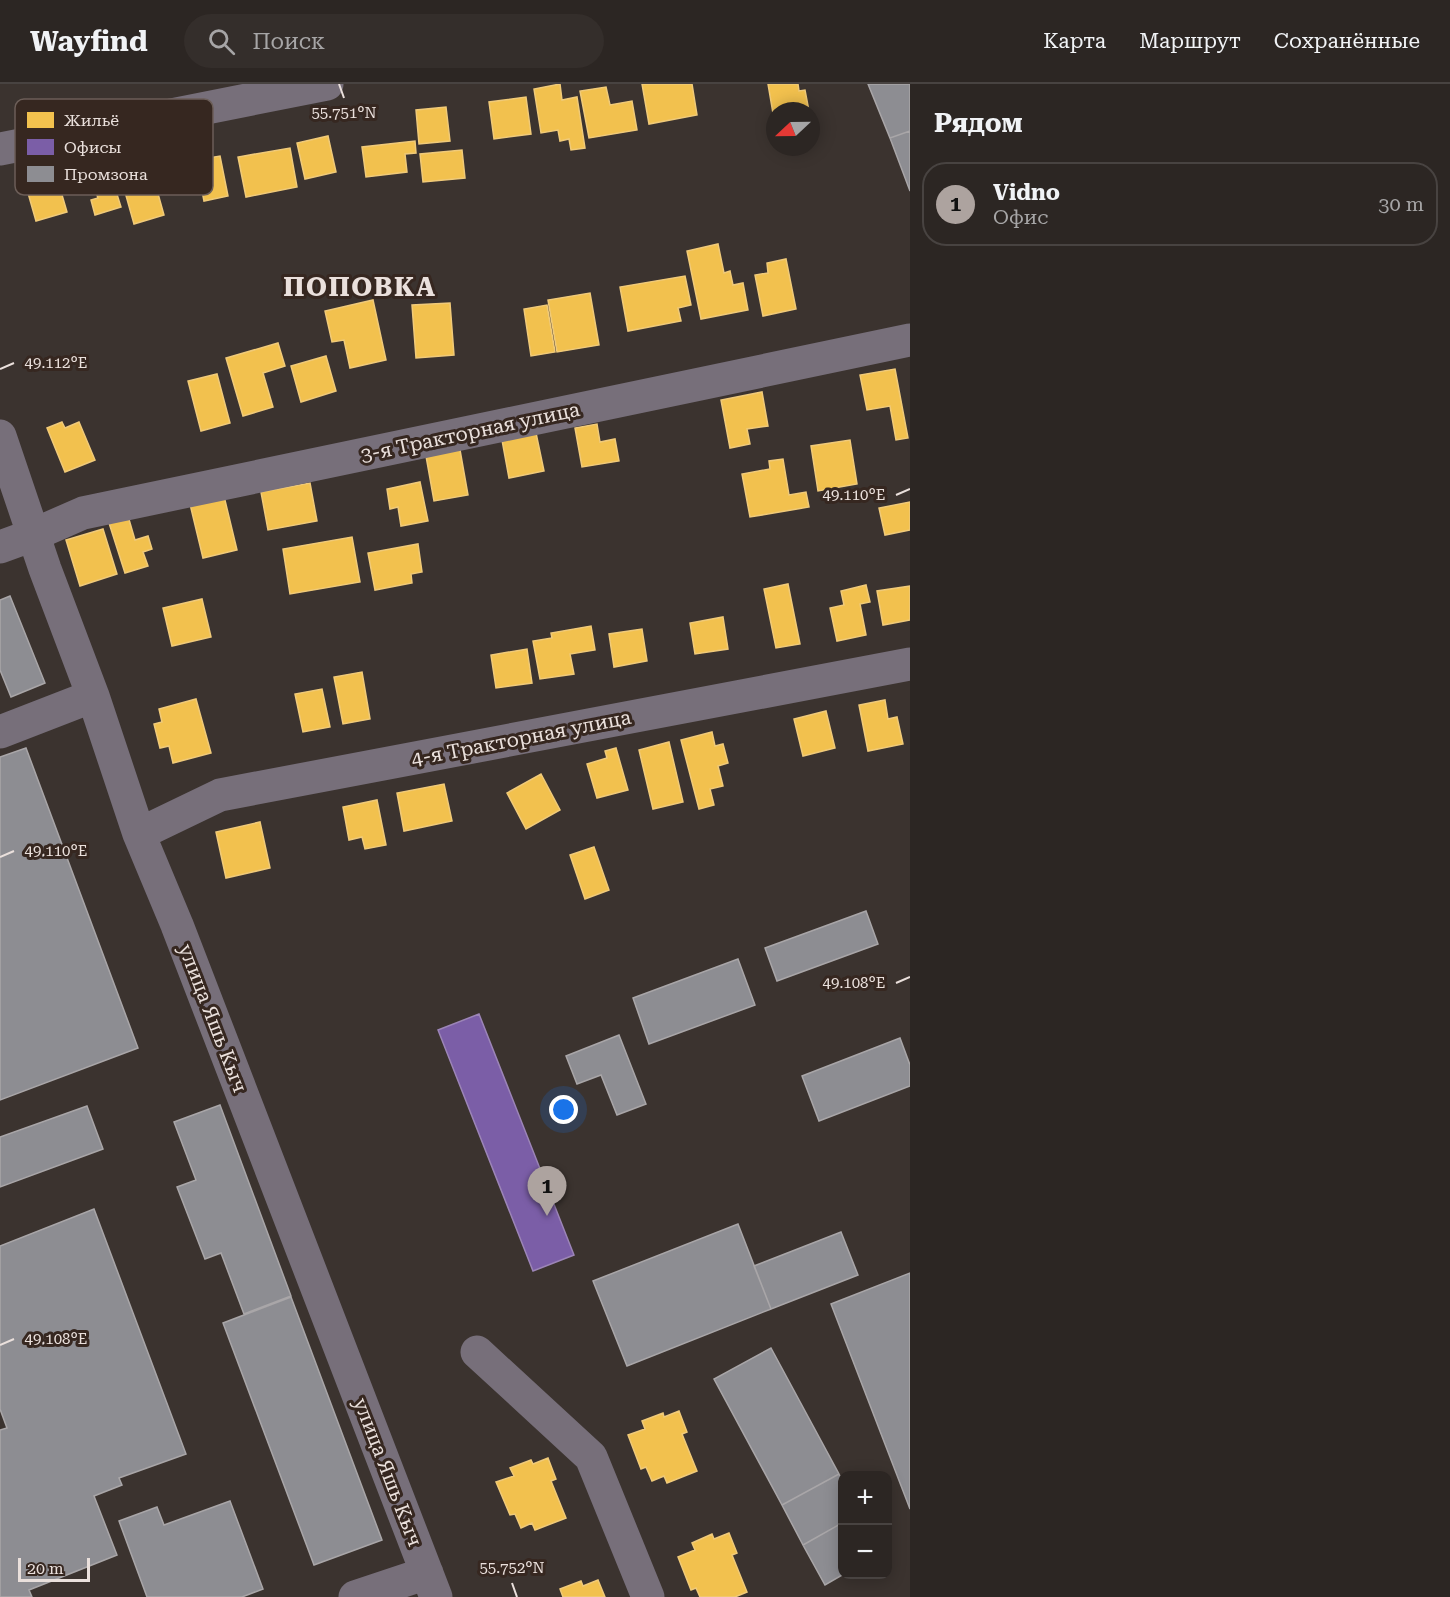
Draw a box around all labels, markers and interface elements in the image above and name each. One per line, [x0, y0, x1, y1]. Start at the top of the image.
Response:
search box [184, 14, 604, 68]
text: Wayfind [30, 25, 148, 58]
icon: search [205, 25, 238, 58]
text: Поиск [253, 29, 325, 54]
text: Карта [1043, 29, 1106, 53]
text: Маршрут [1139, 29, 1241, 53]
text: Сохранённые [1274, 29, 1420, 53]
legend [15, 99, 213, 195]
north arrow [766, 102, 820, 156]
text: 55.751°N [311, 104, 377, 122]
text: Рядом [934, 108, 1023, 138]
text: Жильё [64, 111, 119, 130]
text: Офисы [64, 138, 121, 157]
text: Промзона [64, 165, 148, 184]
text: Vidno [993, 180, 1060, 205]
text: 1 [950, 192, 961, 216]
text: 30 m [1378, 192, 1424, 216]
text: Офис [993, 205, 1048, 229]
district label: ПОПОВКА [283, 272, 437, 302]
text: 49.112°E [25, 354, 87, 372]
street label: 3-я Тракторная улица [358, 397, 582, 467]
text: 49.110°E [823, 486, 885, 504]
street label: 4-я Тракторная улица [409, 705, 633, 771]
text: 49.110°E [25, 842, 87, 860]
street label: улица Яшь Кыч [174, 940, 252, 1096]
text: 49.108°E [823, 974, 885, 992]
your location [549, 1095, 578, 1124]
pin: 1 [528, 1166, 566, 1216]
text: 49.108°E [25, 1330, 87, 1348]
street label: улица Яшь Кыч [349, 1394, 427, 1550]
map controls [838, 1471, 892, 1579]
button: + [838, 1471, 892, 1525]
button: − [838, 1525, 892, 1579]
scale bar [18, 1555, 90, 1582]
text: 20 m [27, 1559, 64, 1578]
text: 55.752°N [479, 1559, 545, 1577]

